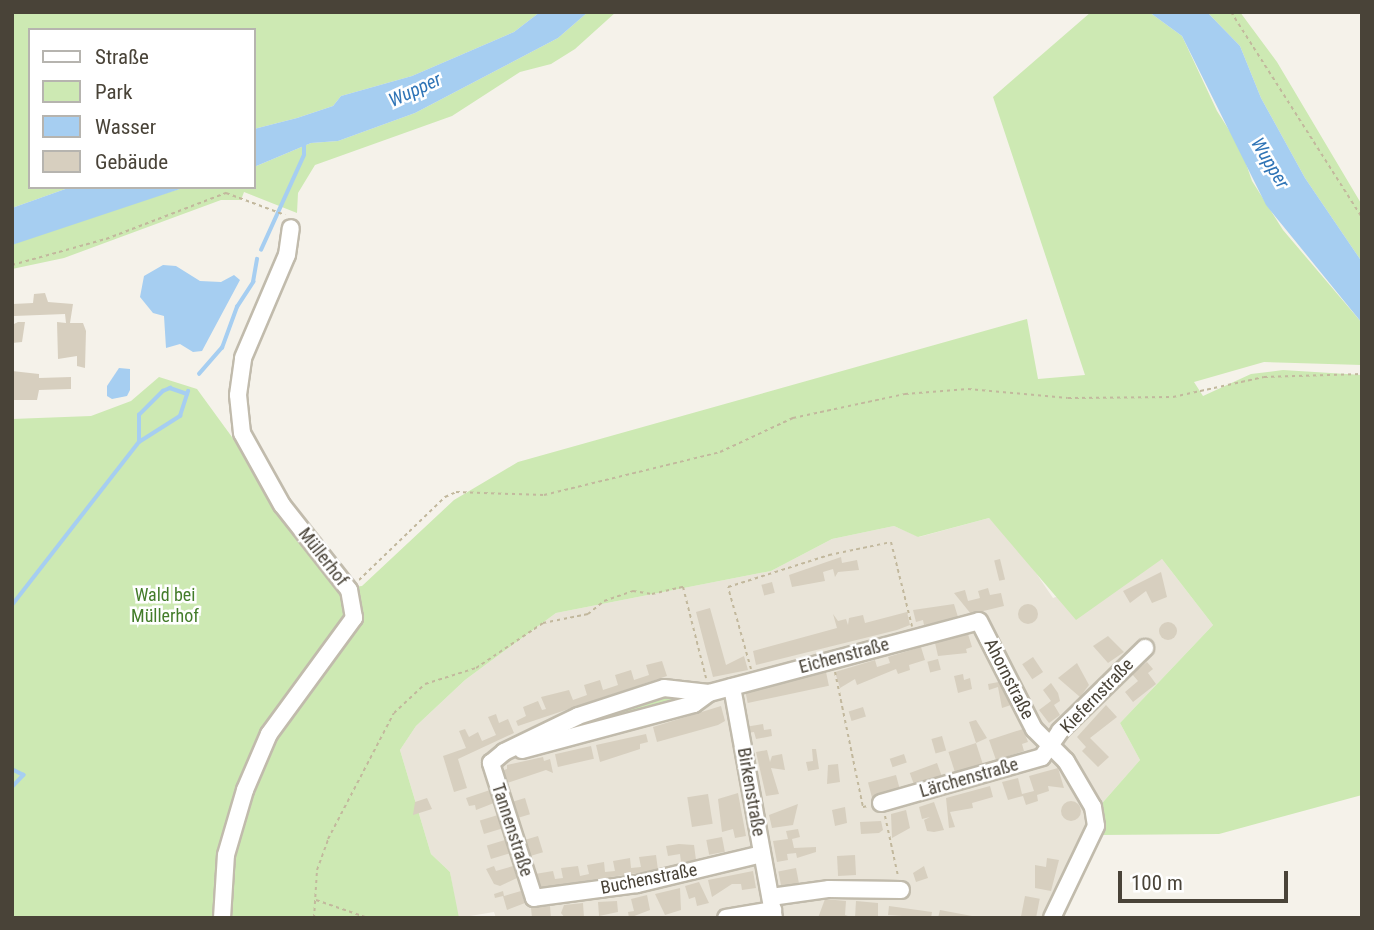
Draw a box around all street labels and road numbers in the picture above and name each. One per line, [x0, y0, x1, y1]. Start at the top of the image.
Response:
street label: Müllerhof [294, 524, 352, 590]
street label: Eichenstraße [797, 634, 891, 678]
street label: Ahornstraße [980, 635, 1038, 723]
street label: Kiefernstraße [1056, 654, 1138, 738]
street label: Birkenstraße [733, 746, 769, 838]
street label: Lärchenstraße [917, 754, 1021, 802]
street label: Tannenstraße [487, 781, 537, 879]
street label: Buchenstraße [599, 859, 699, 899]

